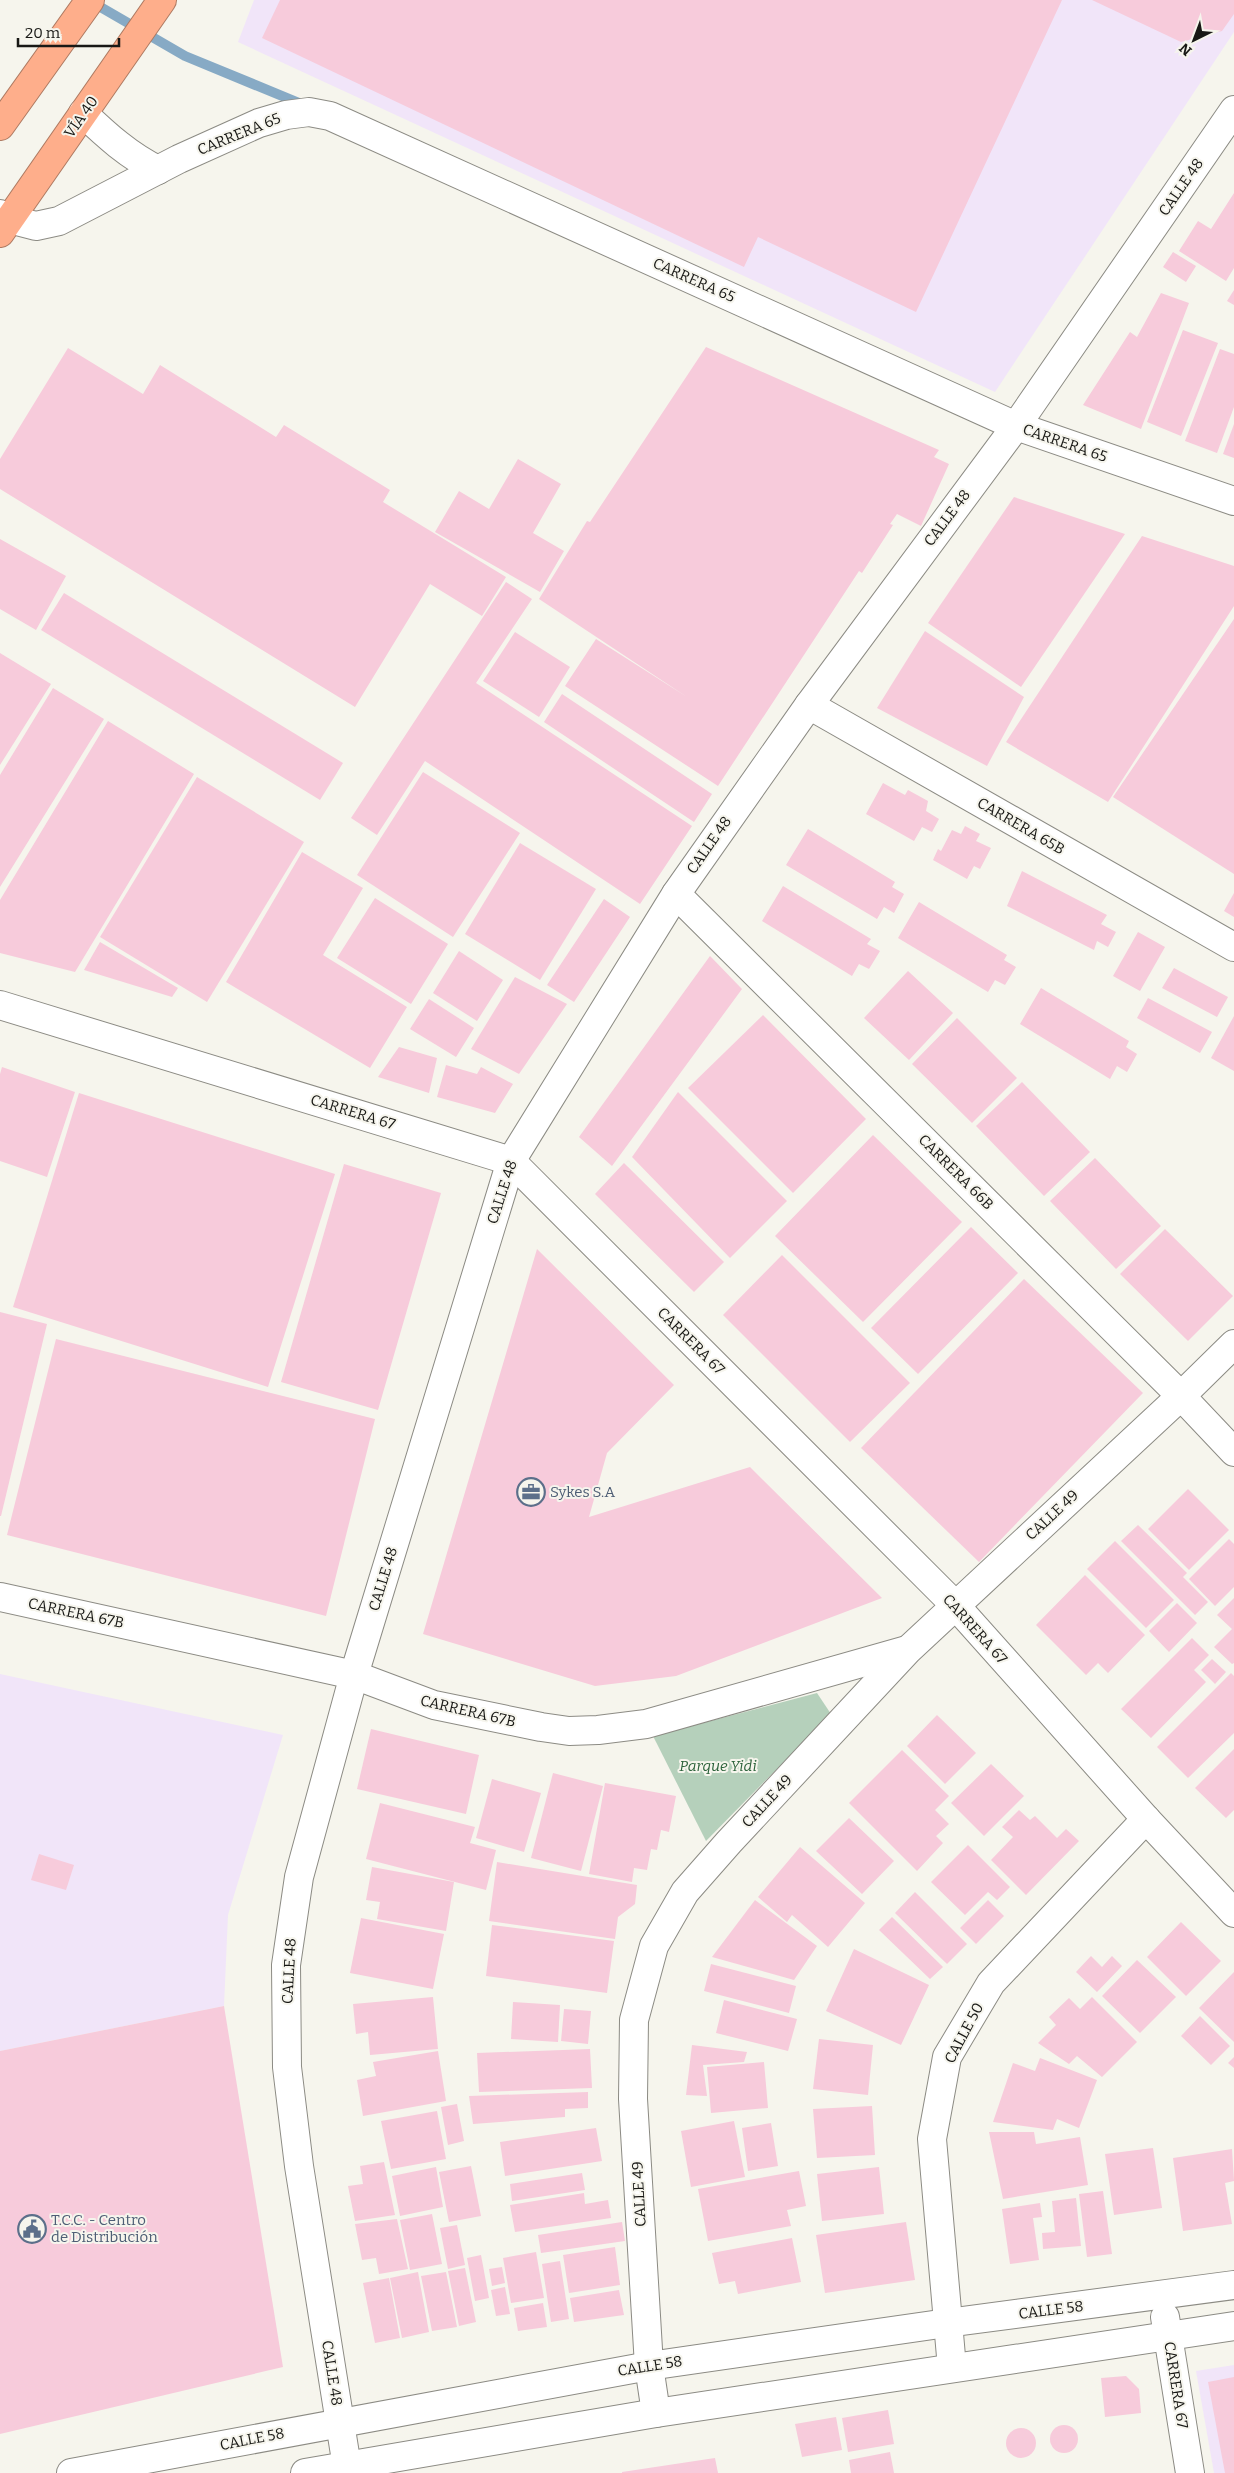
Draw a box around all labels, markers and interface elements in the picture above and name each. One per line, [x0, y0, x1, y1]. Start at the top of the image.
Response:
scale bar [18, 15, 119, 47]
north arrow [1169, 15, 1219, 65]
text: 20 m [25, 24, 61, 42]
text: N [1176, 39, 1195, 59]
street label: VÍA 40 [60, 93, 102, 141]
street label: CARRERA 65 [195, 109, 283, 159]
street label: CALLE 48 [1155, 155, 1207, 219]
street label: CARRERA 65 [650, 254, 738, 306]
street label: CARRERA 65 [1020, 420, 1110, 466]
street label: CALLE 48 [920, 486, 974, 550]
street label: CARRERA 65B [974, 794, 1068, 858]
street label: CALLE 48 [683, 813, 735, 877]
street label: CARRERA 67 [308, 1091, 398, 1134]
street label: CARRERA 66B [915, 1131, 997, 1213]
street label: CALLE 48 [483, 1158, 521, 1226]
street label: CARRERA 67 [654, 1304, 729, 1379]
office icon: Sykes S.A [516, 1477, 546, 1507]
place label: Sykes S.A [550, 1483, 615, 1501]
street label: CALLE 49 [1022, 1486, 1082, 1544]
street label: CALLE 48 [365, 1545, 401, 1613]
street label: CARRERA 67 [939, 1590, 1011, 1668]
street label: CARRERA 67B [26, 1594, 126, 1632]
street label: CARRERA 67B [418, 1691, 518, 1731]
park label: Parque Yidi [679, 1757, 757, 1775]
street label: CALLE 49 [738, 1771, 796, 1831]
street label: CALLE 48 [278, 1938, 300, 2004]
street label: CALLE 50 [941, 2000, 987, 2066]
street label: CALLE 49 [628, 2161, 650, 2227]
place label: T.C.C. - Centro de Distribución [51, 2211, 158, 2246]
public building icon: T.C.C. - Centro de Distribución [17, 2214, 47, 2244]
street label: CALLE 58 [1018, 2297, 1084, 2323]
street label: CALLE 48 [318, 2339, 346, 2407]
street label: CARRERA 67 [1160, 2340, 1192, 2430]
street label: CALLE 58 [616, 2352, 684, 2380]
street label: CALLE 58 [218, 2424, 286, 2454]

